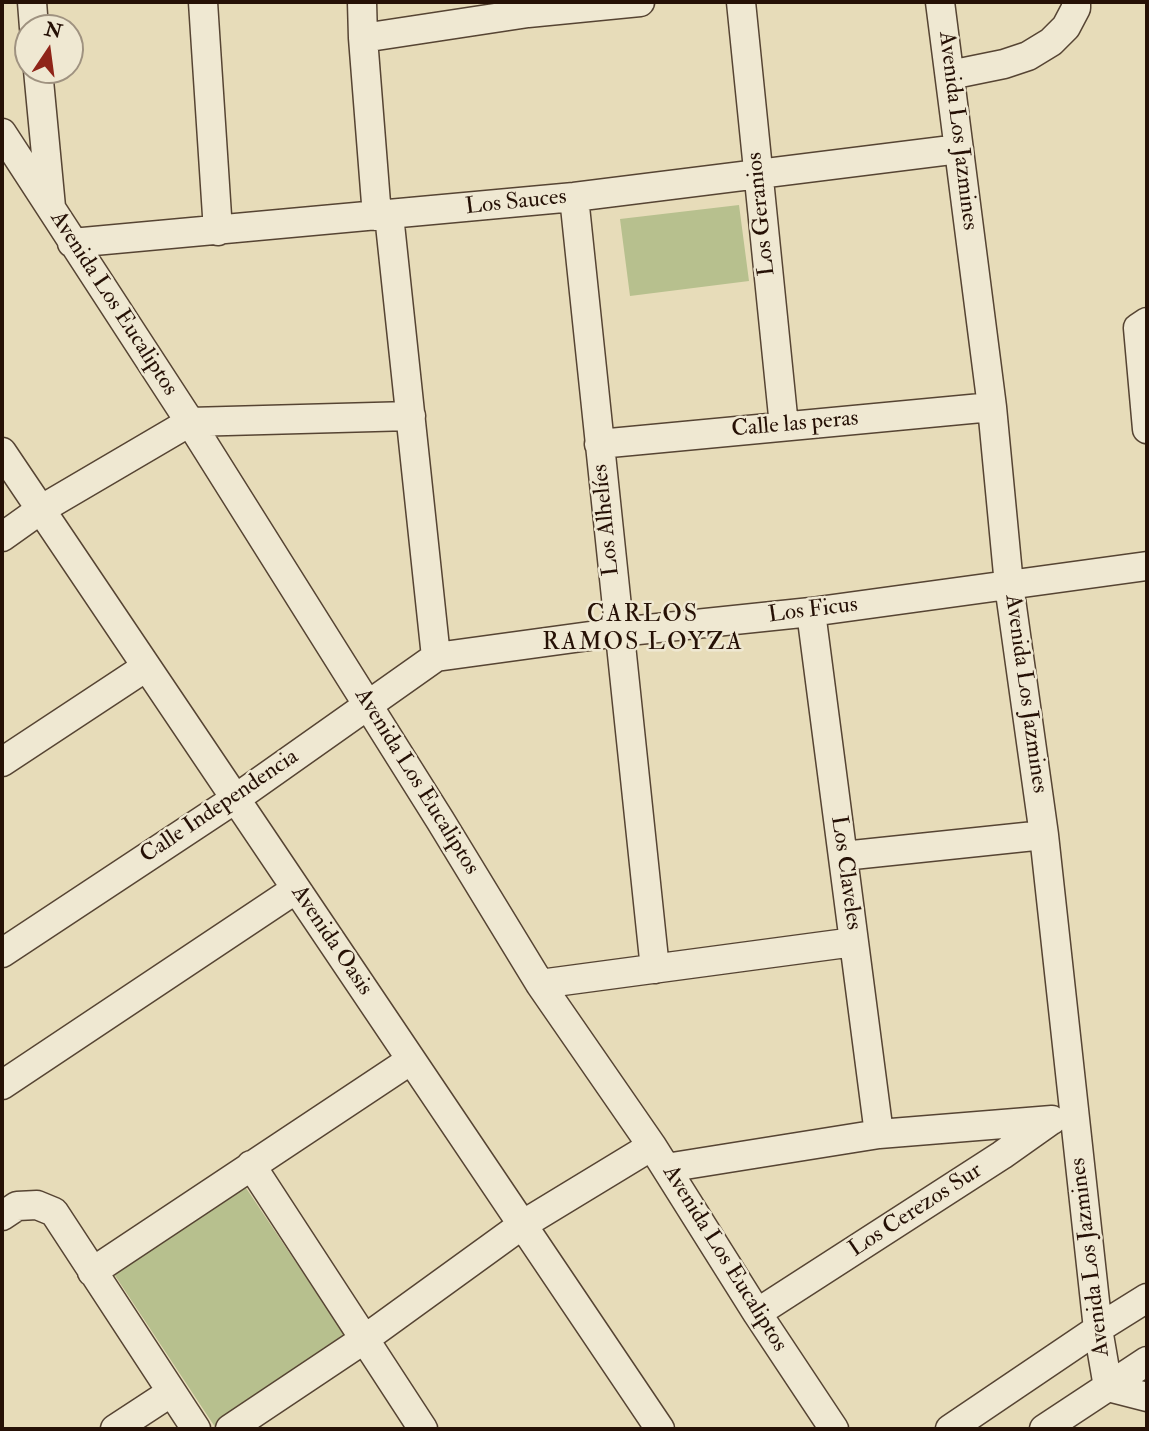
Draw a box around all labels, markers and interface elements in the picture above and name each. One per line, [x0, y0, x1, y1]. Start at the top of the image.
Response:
north arrow [14, 14, 84, 84]
text: N [42, 17, 64, 44]
street label: Avenida Los Jazmines [931, 30, 983, 232]
street label: Los Geranios [742, 151, 782, 277]
street label: Los Sauces [464, 184, 568, 222]
street label: Avenida Los Eucaliptos [43, 207, 183, 401]
street label: Calle las peras [730, 406, 860, 444]
street label: Los Alhelíes [587, 463, 627, 577]
street label: Los Ficus [767, 592, 859, 630]
street label: Avenida Los Jazmines [997, 593, 1053, 795]
district label: CARLOS RAMOS LOYZA [544, 602, 742, 658]
street label: Avenida Los Eucaliptos [347, 684, 485, 880]
street label: Calle Independencia [136, 744, 304, 870]
street label: Los Claveles [823, 814, 867, 932]
street label: Avenida Oasis [284, 881, 378, 1001]
street label: Avenida Los Jazmines [1065, 1156, 1117, 1358]
street label: Los Cerezos Sur [844, 1158, 988, 1264]
street label: Avenida Los Eucaliptos [655, 1161, 793, 1357]

